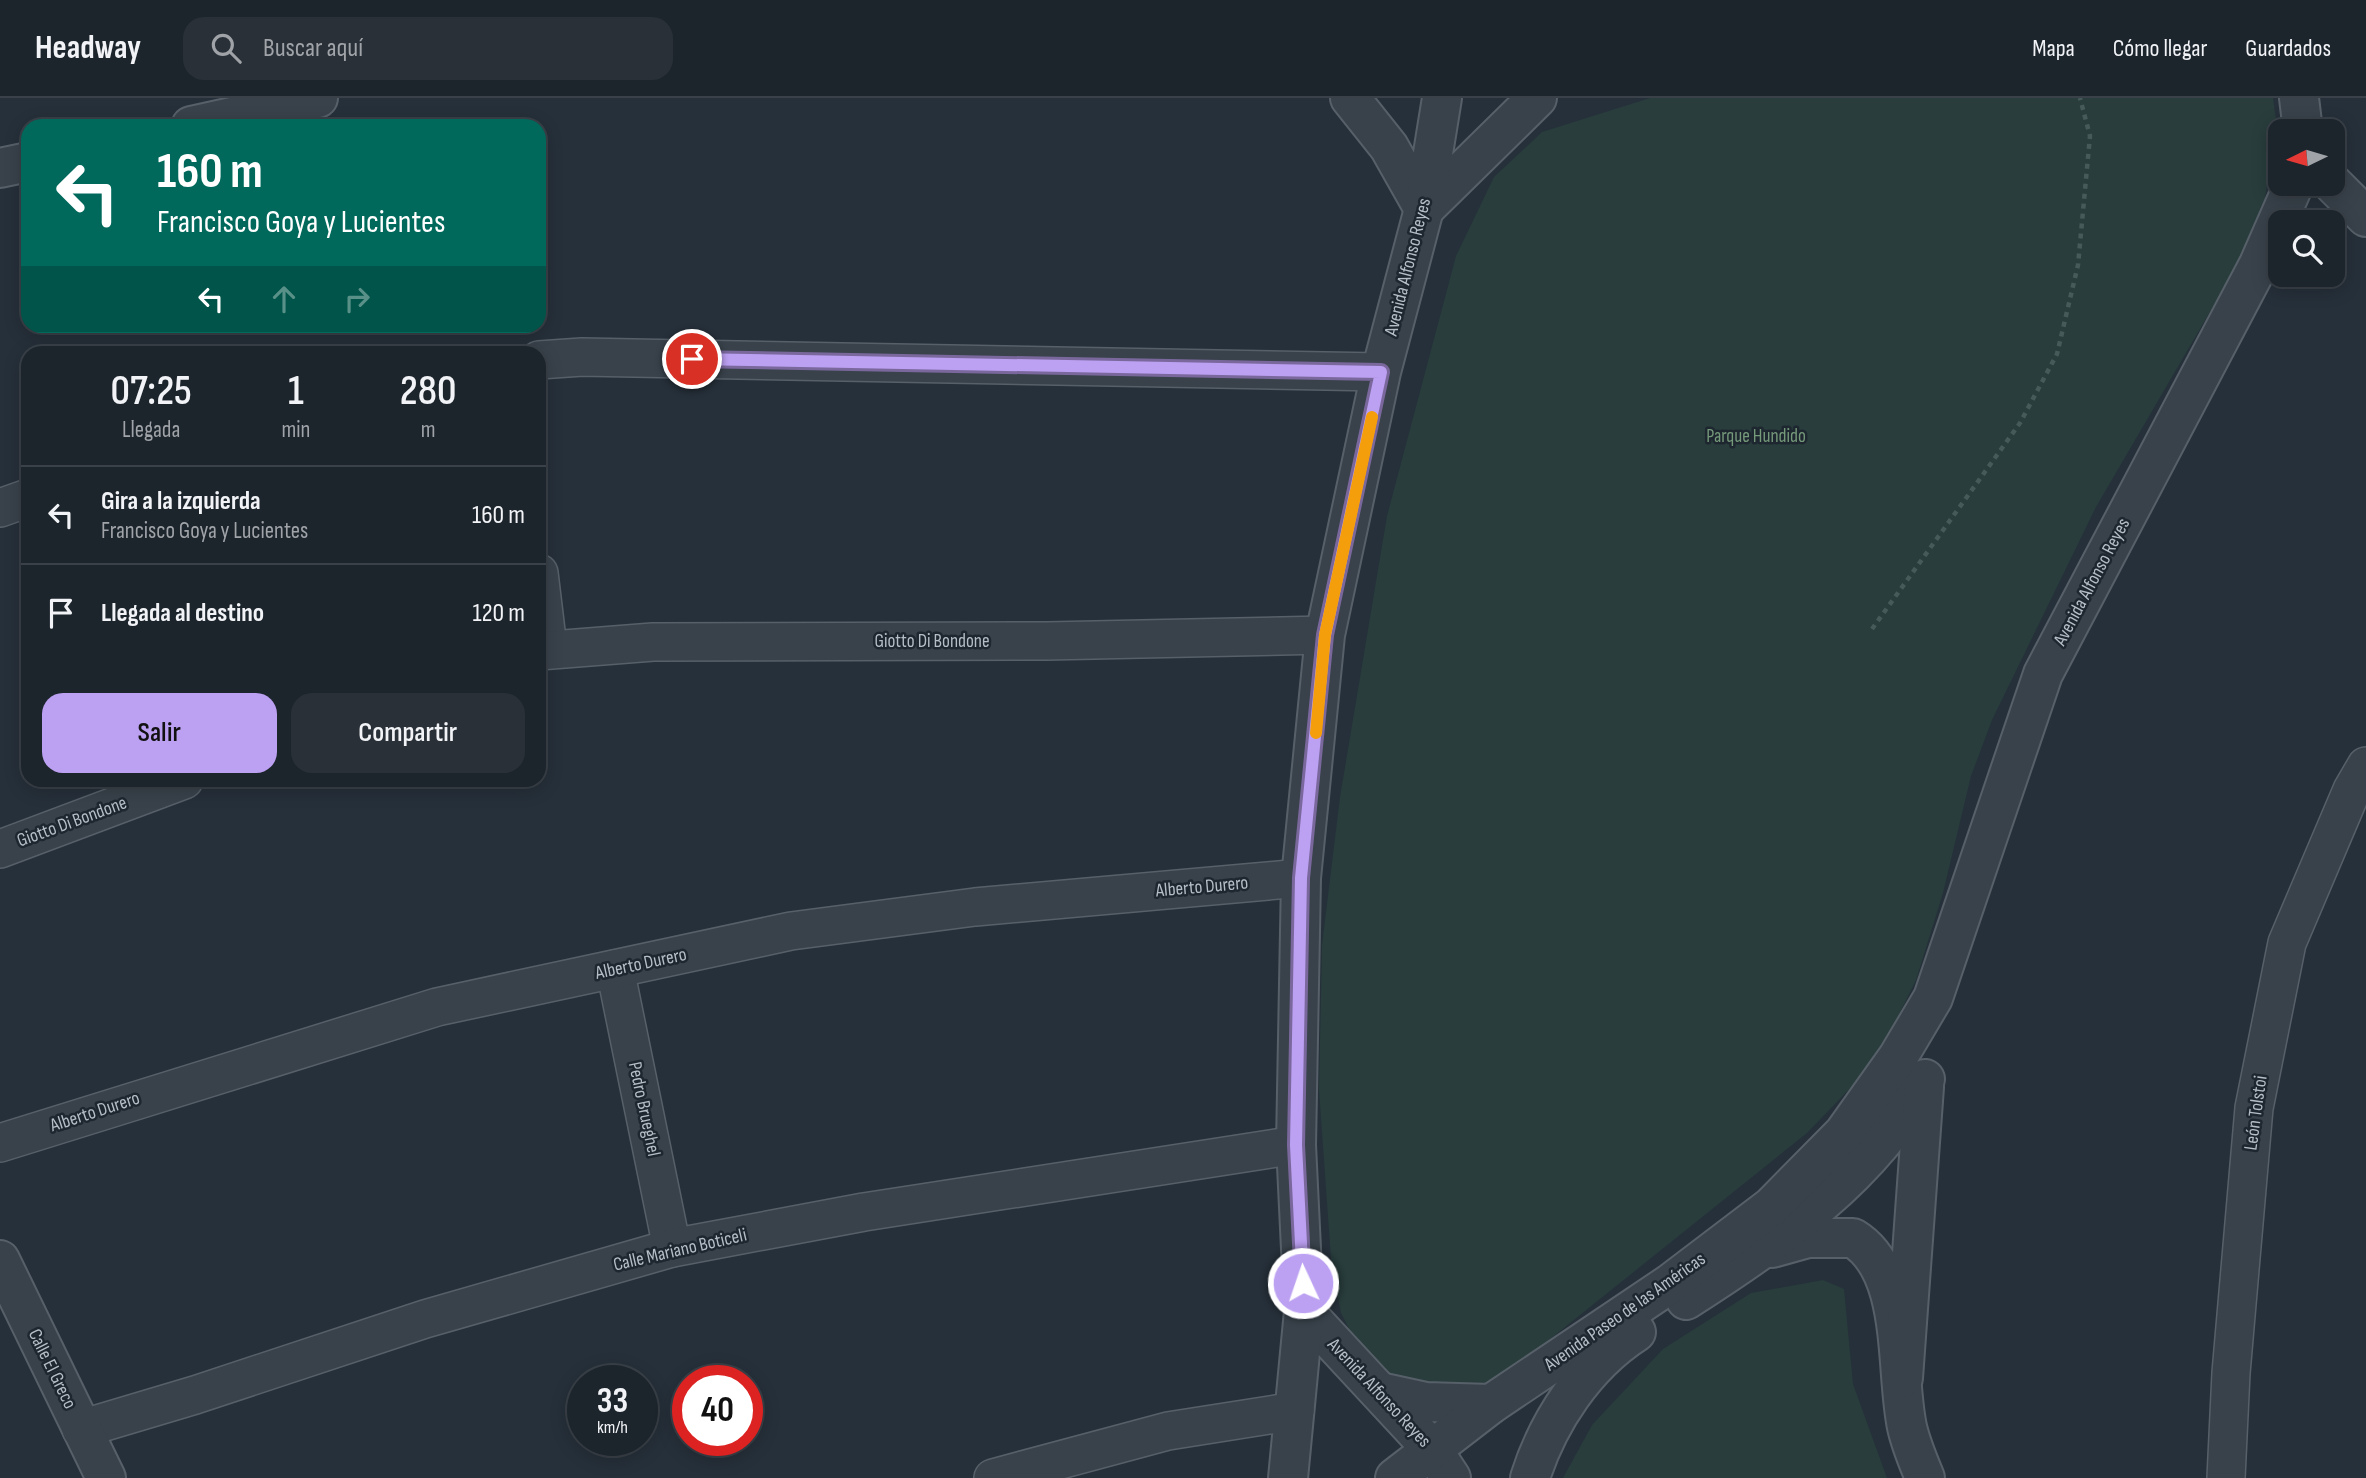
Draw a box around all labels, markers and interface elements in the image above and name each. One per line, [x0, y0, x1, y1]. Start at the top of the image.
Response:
search box [183, 17, 673, 80]
text: Headway [35, 28, 141, 68]
icon: search [207, 29, 245, 67]
text: Buscar aquí [263, 33, 363, 64]
text: Mapa [2032, 34, 2075, 63]
text: Cómo llegar [2113, 34, 2207, 63]
text: Guardados [2245, 34, 2331, 63]
north arrow [2268, 119, 2345, 196]
map controls [2268, 119, 2345, 287]
text: 160 m [157, 143, 263, 202]
icon: left [42, 147, 133, 238]
street label: Avenida Alfonso Reyes [1380, 196, 1436, 339]
text: Francisco Goya y Lucientes [157, 203, 445, 242]
button: search [2268, 210, 2345, 287]
icon: left [192, 280, 230, 318]
icon: ahead [265, 280, 303, 318]
icon: right [338, 280, 376, 318]
pin [662, 329, 722, 389]
icon: arrive [673, 340, 711, 378]
text: 07:25 [111, 366, 192, 417]
text: 1 [288, 366, 304, 417]
text: 280 [400, 366, 456, 417]
text: Llegada [122, 416, 180, 444]
text: min [281, 416, 310, 444]
text: m [421, 416, 436, 444]
park label: Parque Hundido [1706, 425, 1806, 448]
text: Gira a la izquierda [101, 486, 261, 517]
icon: left [42, 496, 80, 534]
text: 160 m [472, 500, 525, 531]
street label: Avenida Alfonso Reyes [2048, 514, 2135, 651]
text: Francisco Goya y Lucientes [101, 517, 308, 545]
icon: arrive [42, 594, 80, 632]
text: Llegada al destino [101, 598, 264, 629]
text: 120 m [472, 598, 525, 629]
street label: Giotto Di Bondone [874, 630, 990, 653]
button: Salir [42, 693, 277, 773]
button: Compartir [291, 693, 525, 773]
street label: Giotto Di Bondone [14, 791, 130, 853]
street label: Alberto Durero [1154, 872, 1249, 903]
street label: Alberto Durero [592, 943, 689, 985]
street label: Pedro Brueghel [623, 1060, 665, 1158]
street label: León Tolstoi [2239, 1074, 2273, 1152]
street label: Alberto Durero [46, 1087, 143, 1138]
street label: Calle Mariano Boticeli [611, 1223, 749, 1277]
position arrow [1266, 1246, 1340, 1320]
street label: Avenida Paseo de las Américas [1539, 1248, 1710, 1377]
street label: Calle El Greco [23, 1325, 81, 1413]
street label: Avenida Alfonso Reyes [1322, 1333, 1436, 1453]
speed limit sign: 40 [672, 1365, 763, 1456]
text: 33 [597, 1380, 628, 1423]
text: km/h [597, 1417, 628, 1438]

